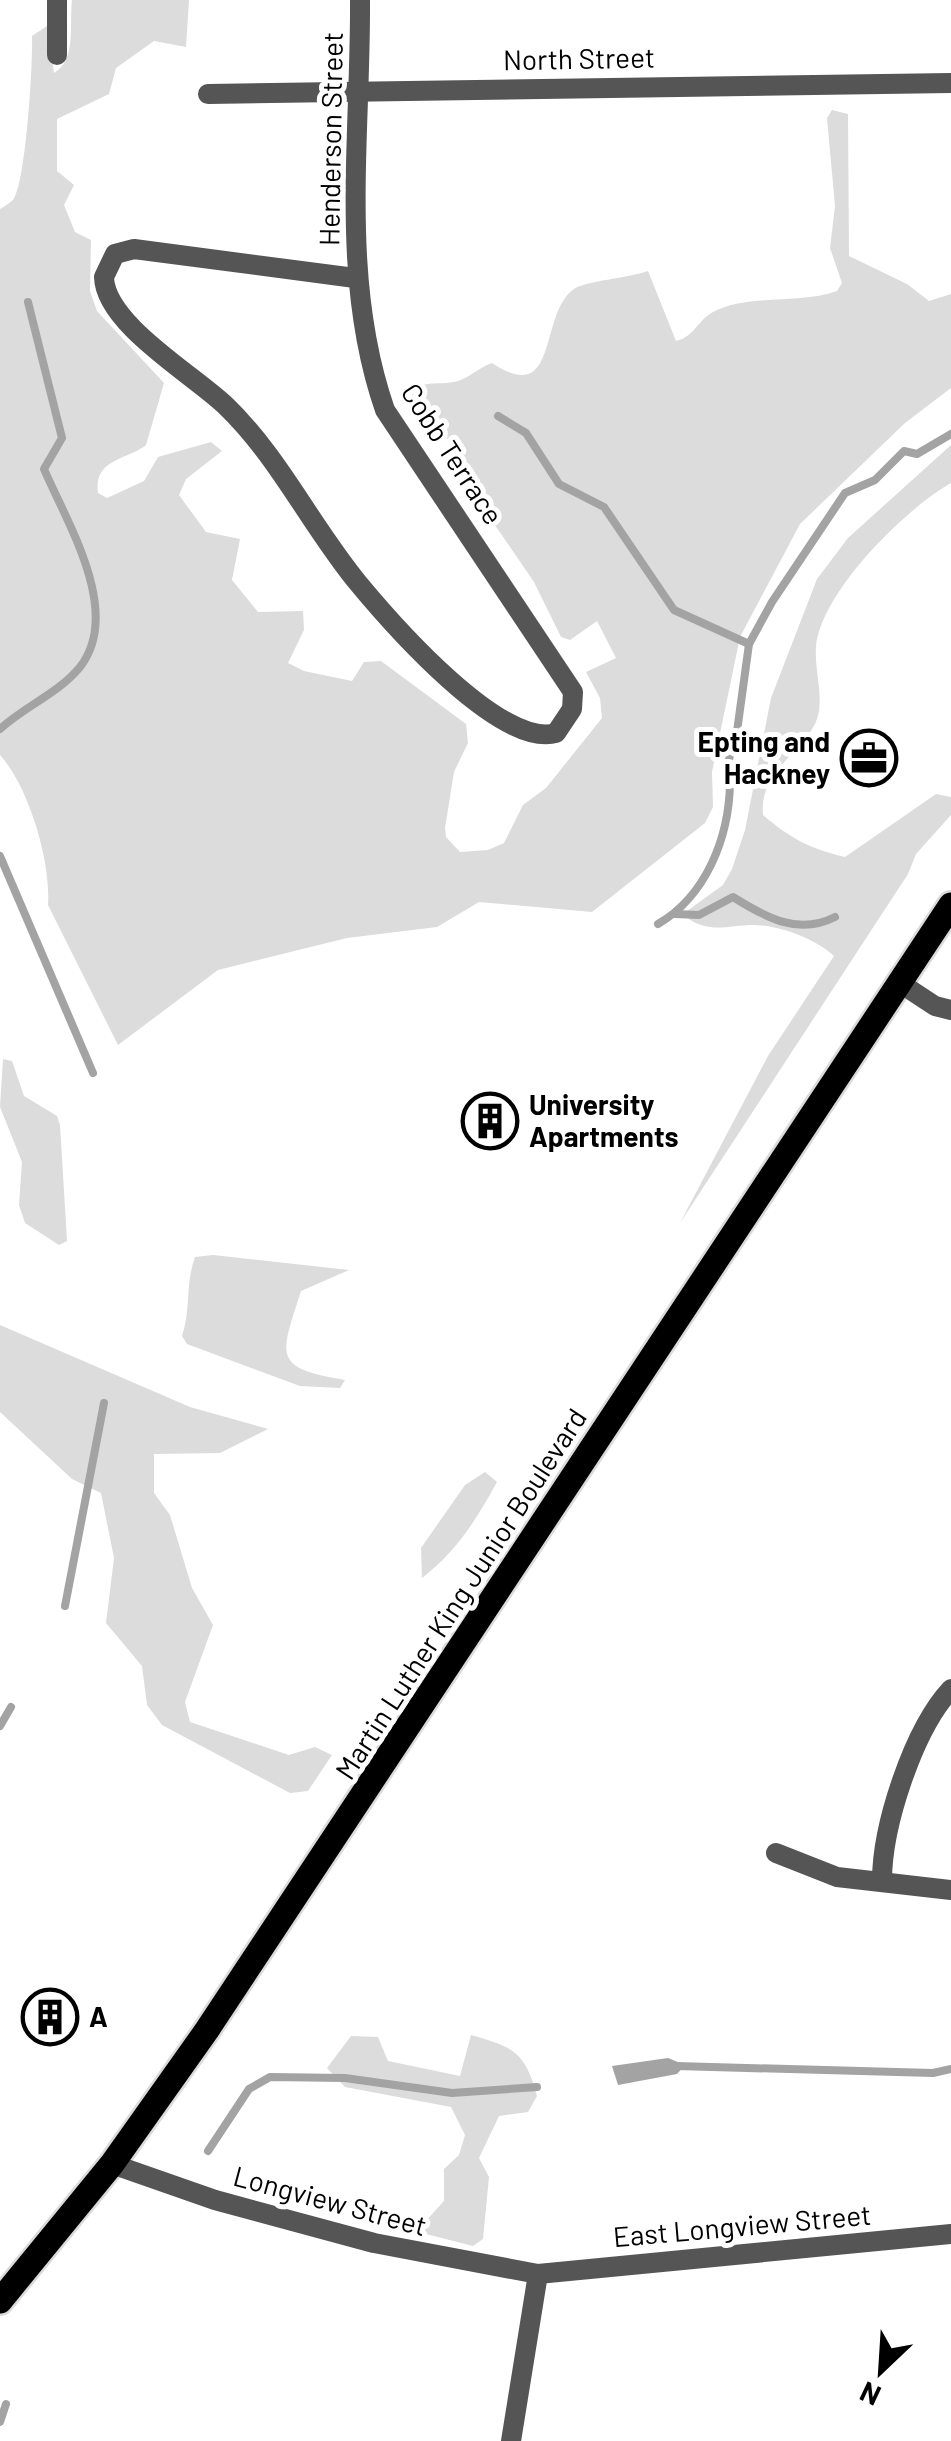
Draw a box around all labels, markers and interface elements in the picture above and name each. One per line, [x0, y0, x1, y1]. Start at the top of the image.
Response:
street label: Henderson Street [311, 32, 349, 246]
street label: North Street [503, 40, 655, 76]
street label: Cobb Terrace [395, 377, 511, 530]
place label: Epting and Hackney [698, 724, 830, 790]
office icon: Epting and Hackney [839, 728, 899, 788]
place label: University Apartments [529, 1087, 679, 1153]
building icon: University Apartments [460, 1091, 520, 1151]
street label: Martin Luther King Junior Boulevard [327, 1402, 593, 1785]
building icon: A [20, 1987, 80, 2047]
place label: A [89, 1999, 108, 2033]
street label: Longview Street [230, 2158, 431, 2242]
street label: East Longview Street [611, 2197, 872, 2253]
north arrow [831, 2321, 931, 2421]
text: N [854, 2375, 886, 2414]

